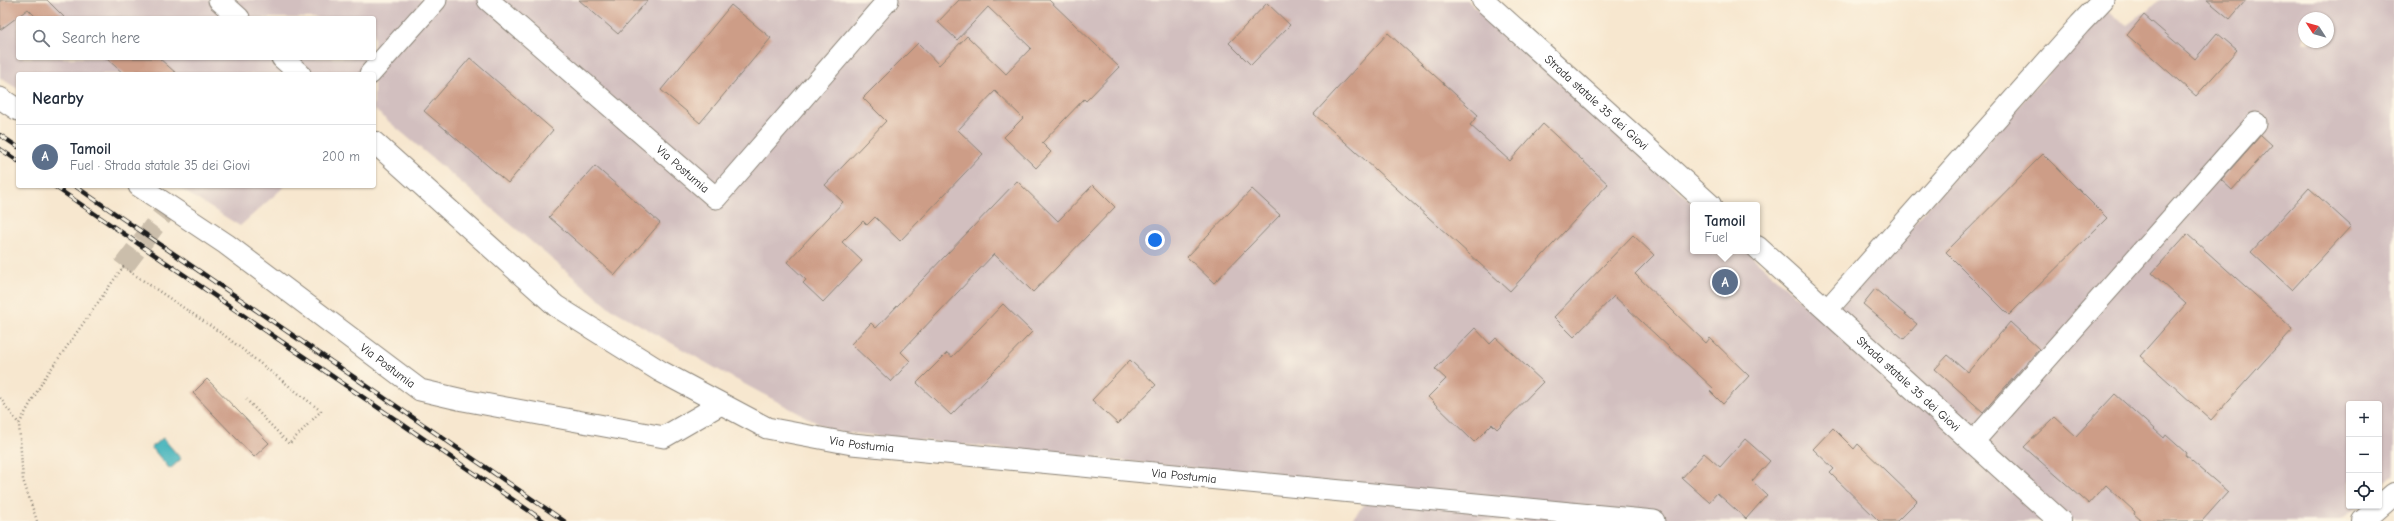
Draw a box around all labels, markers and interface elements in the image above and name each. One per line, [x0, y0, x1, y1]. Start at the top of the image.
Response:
north arrow [2298, 12, 2334, 48]
search box [16, 16, 376, 60]
icon: search [30, 27, 52, 49]
text: Search here [62, 29, 140, 47]
street label: Strada statale 35 dei Giovi [1542, 52, 1651, 153]
text: Nearby [32, 89, 83, 108]
text: Tamoil [70, 140, 111, 158]
street label: Via Postumia [654, 142, 712, 196]
text: A [41, 149, 49, 164]
text: 200 m [322, 149, 360, 164]
text: Fuel · Strada statale 35 dei Giovi [70, 158, 250, 173]
popup [1690, 202, 1760, 254]
text: Tamoil [1704, 212, 1746, 230]
your location [1145, 230, 1165, 250]
text: Fuel [1704, 230, 1728, 245]
pin: A [1712, 267, 1738, 297]
street label: Strada statale 35 dei Giovi [1854, 333, 1963, 434]
street label: Via Postumia [357, 340, 418, 391]
map controls [2346, 401, 2382, 509]
button: + [2346, 401, 2382, 437]
street label: Via Postumia [828, 433, 895, 455]
button: − [2346, 437, 2382, 473]
street label: Via Postumia [1151, 466, 1217, 486]
button: locate [2346, 473, 2382, 509]

